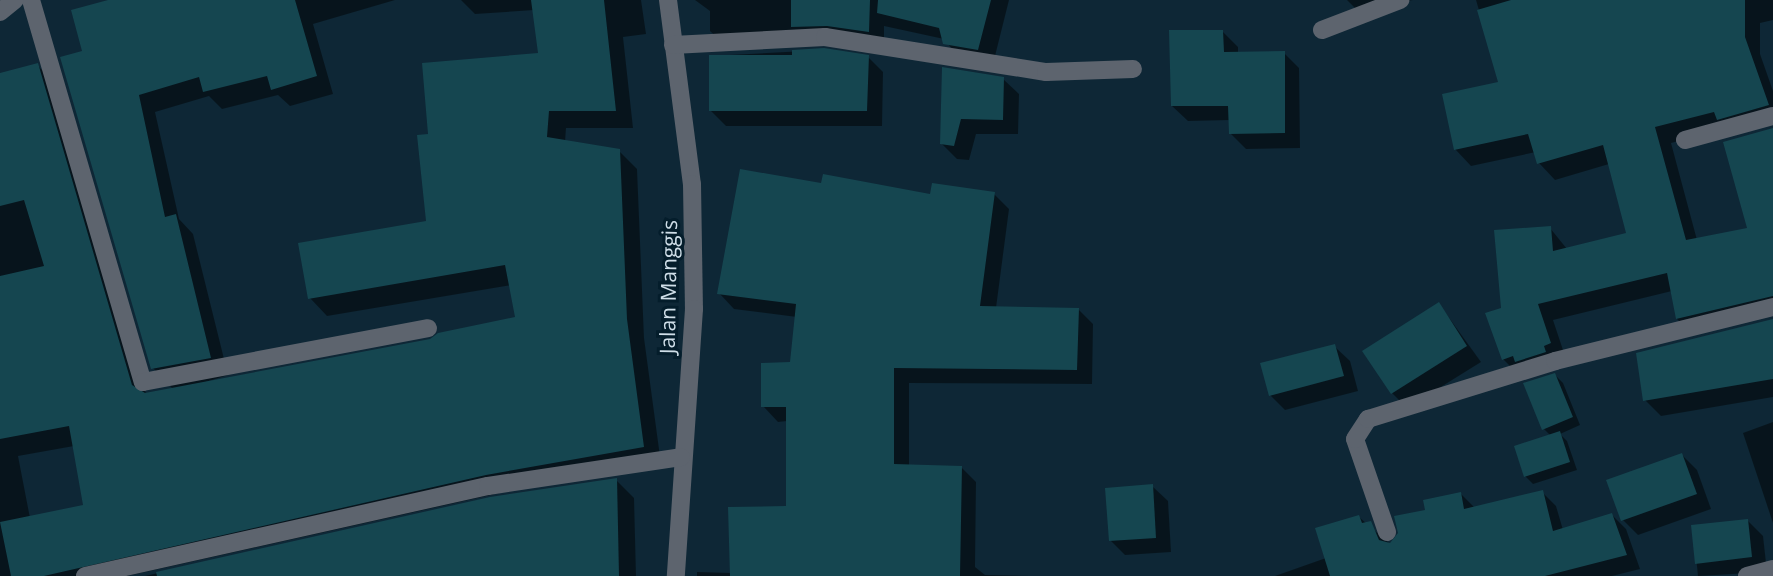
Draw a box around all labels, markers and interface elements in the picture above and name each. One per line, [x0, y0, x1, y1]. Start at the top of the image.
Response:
street label: Jalan Manggis [654, 220, 682, 354]

